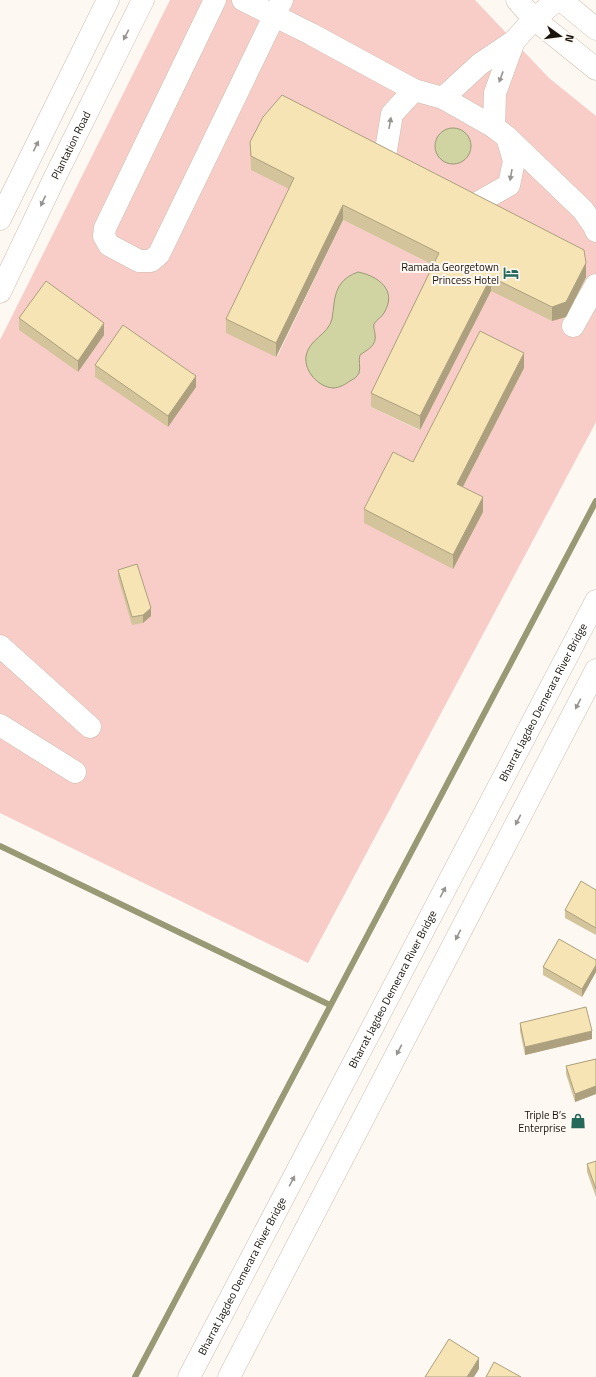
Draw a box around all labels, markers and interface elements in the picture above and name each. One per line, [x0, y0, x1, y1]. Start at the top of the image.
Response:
north arrow [540, 16, 580, 56]
one-way arrow [123, 29, 129, 41]
text: N [561, 33, 578, 44]
one-way arrow [498, 72, 504, 84]
street label: Plantation Road [47, 108, 95, 182]
one-way arrow [388, 117, 394, 129]
one-way arrow [32, 141, 39, 152]
one-way arrow [508, 169, 514, 182]
one-way arrow [40, 196, 46, 207]
place label: Ramada Georgetown Princess Hotel [401, 259, 499, 288]
hotel icon: Ramada Georgetown Princess Hotel [502, 264, 520, 282]
street label: Bharrat Jagdeo Demerara River Bridge [495, 620, 591, 784]
one-way arrow [575, 698, 581, 710]
one-way arrow [515, 814, 521, 825]
one-way arrow [440, 887, 447, 898]
street label: Bharrat Jagdeo Demerara River Bridge [344, 907, 441, 1071]
one-way arrow [455, 929, 462, 941]
one-way arrow [395, 1045, 402, 1056]
place label: Triple B’s Enterprise [518, 1107, 566, 1136]
shop icon: Triple B’s Enterprise [569, 1112, 587, 1130]
one-way arrow [289, 1175, 295, 1187]
street label: Bharrat Jagdeo Demerara River Bridge [194, 1194, 290, 1358]

